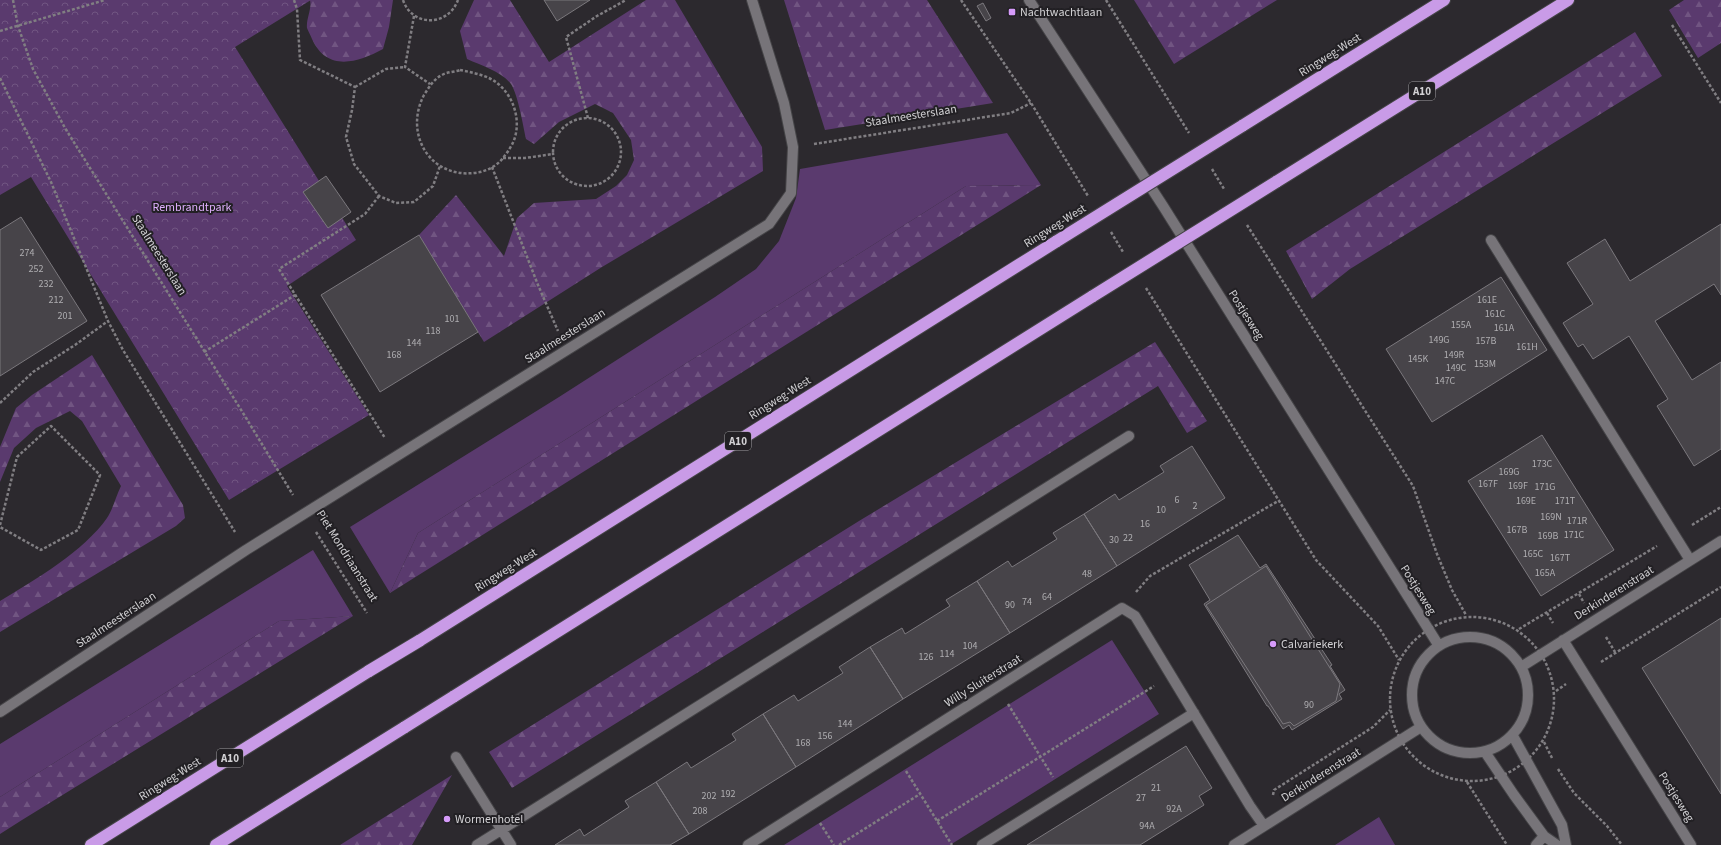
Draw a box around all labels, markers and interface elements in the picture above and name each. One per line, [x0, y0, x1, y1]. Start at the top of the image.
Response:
place label: Nachtwachtlaan [1020, 4, 1102, 21]
marker: Nachtwachtlaan [1007, 7, 1017, 17]
street label: Ringweg-West [1296, 29, 1364, 81]
road number: A10 [1409, 82, 1435, 100]
street label: Staalmeesterslaan [864, 100, 958, 132]
park label: Rembrandtpark [152, 199, 232, 216]
street label: Ringweg-West [1021, 200, 1089, 252]
street label: Staalmeesterslaan [127, 211, 191, 299]
house number: 274 [20, 246, 34, 260]
house number: 252 [29, 262, 43, 276]
house number: 232 [39, 277, 53, 291]
street label: Postjesweg [1224, 287, 1268, 343]
house number: 212 [49, 293, 63, 307]
house number: 161E [1477, 293, 1497, 307]
street label: Staalmeesterslaan [521, 304, 609, 368]
house number: 161C [1485, 307, 1506, 321]
house number: 201 [58, 309, 72, 323]
house number: 101 [445, 312, 459, 326]
house number: 155A [1451, 318, 1472, 332]
house number: 161A [1494, 321, 1515, 335]
house number: 118 [426, 324, 440, 338]
house number: 149G [1428, 333, 1450, 347]
house number: 157B [1476, 334, 1497, 348]
house number: 144 [407, 336, 421, 350]
house number: 161H [1516, 340, 1538, 354]
house number: 168 [387, 348, 401, 362]
house number: 149R [1444, 348, 1465, 362]
house number: 145K [1408, 352, 1429, 366]
house number: 153M [1474, 357, 1496, 371]
house number: 149C [1446, 361, 1467, 375]
street label: Ringweg-West [746, 372, 814, 424]
house number: 147C [1435, 374, 1456, 388]
road number: A10 [725, 432, 751, 450]
house number: 173C [1532, 457, 1553, 471]
house number: 169G [1498, 465, 1520, 479]
house number: 167F [1478, 477, 1498, 491]
house number: 169F [1508, 479, 1528, 493]
house number: 171G [1534, 480, 1556, 494]
house number: 6 [1175, 493, 1180, 507]
house number: 169E [1516, 494, 1536, 508]
house number: 171T [1555, 494, 1576, 508]
house number: 2 [1193, 499, 1198, 513]
house number: 10 [1156, 503, 1166, 517]
street label: Piet Mondriaanstraat [312, 507, 382, 605]
house number: 169N [1540, 510, 1562, 524]
house number: 171R [1567, 514, 1588, 528]
house number: 16 [1140, 517, 1150, 531]
house number: 167B [1507, 523, 1528, 537]
house number: 171C [1564, 528, 1585, 542]
house number: 169B [1538, 529, 1559, 543]
house number: 22 [1123, 531, 1133, 545]
house number: 30 [1109, 533, 1119, 547]
street label: Ringweg-West [472, 544, 540, 596]
house number: 165C [1523, 547, 1544, 561]
house number: 167T [1550, 551, 1571, 565]
street label: Postjesweg [1396, 562, 1440, 618]
street label: Derkinderenstraat [1571, 562, 1657, 624]
house number: 165A [1535, 566, 1556, 580]
house number: 48 [1082, 567, 1092, 581]
street label: Staalmeesterslaan [73, 588, 159, 652]
house number: 64 [1042, 590, 1052, 604]
house number: 74 [1022, 595, 1032, 609]
house number: 90 [1005, 598, 1015, 612]
place label: Calvariekerk [1281, 636, 1343, 653]
house number: 104 [963, 639, 977, 653]
marker: Calvariekerk [1268, 639, 1278, 649]
house number: 114 [940, 647, 954, 661]
house number: 126 [919, 650, 933, 664]
street label: Willy Sluiterstraat [941, 650, 1025, 712]
house number: 90 [1304, 698, 1314, 712]
house number: 144 [838, 717, 852, 731]
house number: 156 [818, 729, 832, 743]
house number: 168 [796, 736, 810, 750]
street label: Derkinderenstraat [1278, 744, 1364, 806]
road number: A10 [217, 749, 243, 767]
street label: Ringweg-West [136, 753, 204, 805]
street label: Postjesweg [1654, 769, 1698, 825]
house number: 21 [1151, 781, 1161, 795]
house number: 192 [721, 787, 735, 801]
house number: 202 [702, 789, 716, 803]
house number: 27 [1136, 791, 1146, 805]
house number: 92A [1166, 802, 1182, 816]
house number: 208 [693, 804, 707, 818]
place label: Wormenhotel [455, 811, 523, 828]
marker: Wormenhotel [442, 814, 452, 824]
house number: 94A [1139, 819, 1155, 833]

